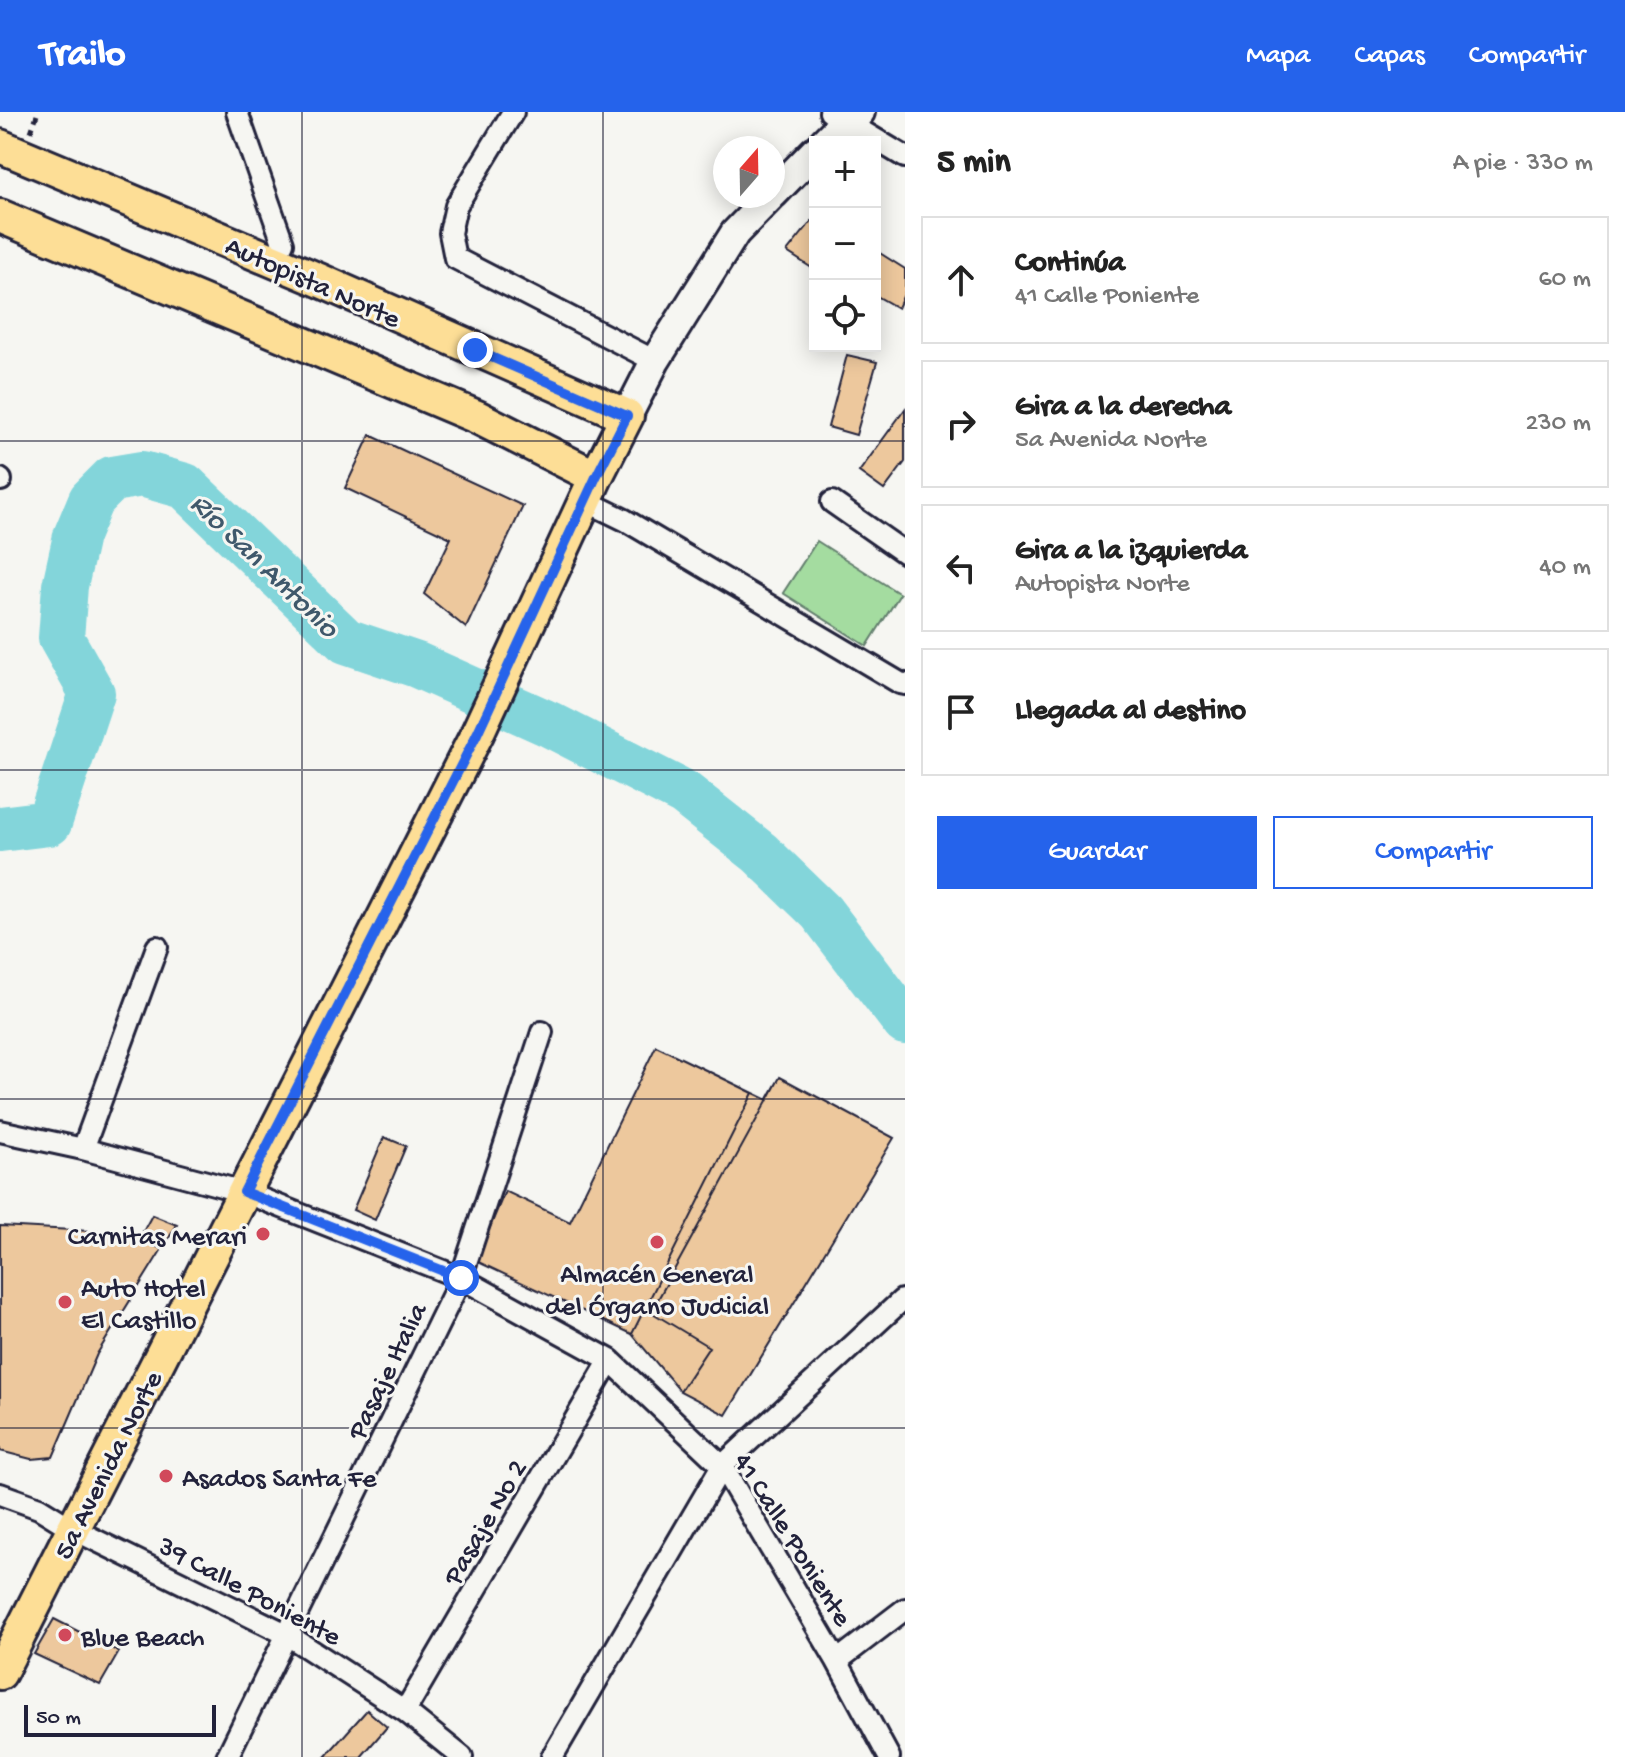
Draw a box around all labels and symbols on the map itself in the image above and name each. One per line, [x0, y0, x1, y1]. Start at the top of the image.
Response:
north arrow [713, 136, 785, 208]
street label: Autopista Norte [220, 231, 405, 338]
route end [457, 332, 493, 368]
water label: Río San Antonio [181, 488, 345, 648]
place label: Carnitas Merari [68, 1222, 247, 1255]
marker: Carnitas Merari [254, 1225, 272, 1243]
marker: Almacén General del Órgano Judicial [648, 1233, 666, 1251]
route start [443, 1260, 479, 1296]
place label: Almacén General del Órgano Judicial [545, 1260, 769, 1325]
place label: Auto Hotel El Castillo [81, 1274, 206, 1339]
marker: Auto Hotel El Castillo [56, 1293, 74, 1311]
street label: Pasaje Italia [341, 1297, 437, 1446]
street label: 5a Avenida Norte [48, 1366, 172, 1566]
street label: 41 Calle Poniente [725, 1448, 858, 1634]
street label: Pasaje No 2 [437, 1454, 536, 1593]
place label: Asados Santa Fe [182, 1464, 377, 1497]
marker: Asados Santa Fe [157, 1467, 175, 1485]
street label: 39 Calle Poniente [151, 1530, 346, 1655]
place label: Blue Beach [80, 1623, 205, 1656]
marker: Blue Beach [56, 1626, 74, 1644]
scale bar [24, 1701, 216, 1737]

